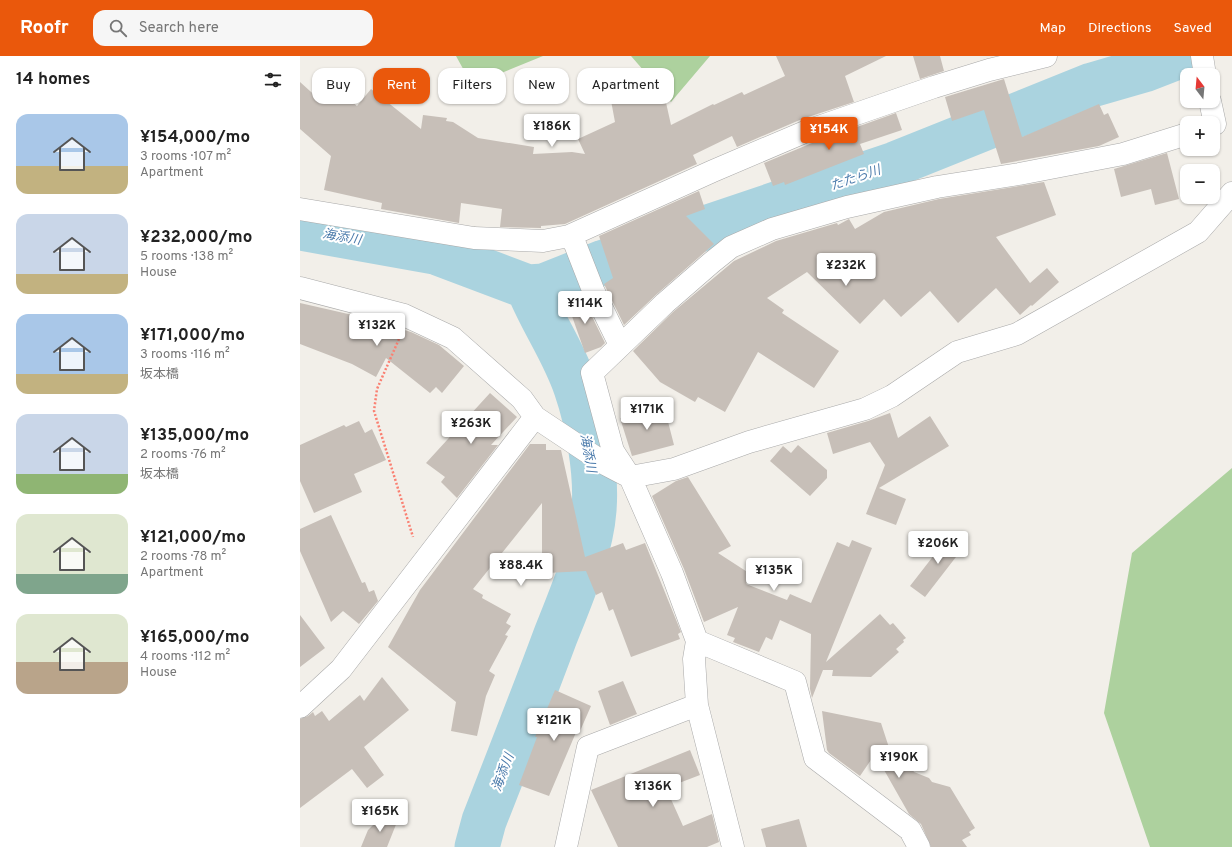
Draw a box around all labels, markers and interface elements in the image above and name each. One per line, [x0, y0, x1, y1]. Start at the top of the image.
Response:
search box [93, 10, 373, 46]
text: Roofr [20, 16, 69, 40]
icon: search [107, 17, 129, 39]
text: Search here [139, 19, 219, 38]
text: Map [1040, 20, 1066, 37]
text: Directions [1088, 20, 1152, 37]
text: Saved [1174, 20, 1212, 37]
chip: Buy [312, 68, 365, 104]
chip: Rent [373, 68, 430, 104]
chip: Filters [438, 68, 506, 104]
chip: New [514, 68, 569, 104]
chip: Apartment [577, 68, 674, 104]
north arrow [1180, 68, 1220, 108]
map controls [1180, 68, 1220, 204]
text: 14 homes [16, 69, 90, 91]
icon: filters [262, 69, 284, 91]
pin: ¥186K [524, 114, 580, 148]
button: + [1180, 116, 1220, 156]
pin: ¥154K [801, 117, 857, 151]
text: ¥186K [533, 119, 571, 135]
text: ¥154K [810, 122, 848, 138]
text: ¥154,000/mo [140, 127, 250, 149]
icon: home [48, 130, 96, 178]
text: 3 rooms · 107 m² [140, 149, 231, 165]
water label: たたら川 [828, 162, 885, 195]
button: − [1180, 164, 1220, 204]
text: Apartment [140, 165, 203, 181]
text: ¥232,000/mo [140, 227, 252, 249]
water label: 海添川 [321, 227, 364, 250]
icon: home [48, 230, 96, 278]
text: 5 rooms · 138 m² [140, 249, 233, 265]
pin: ¥232K [818, 253, 874, 287]
text: ¥232K [826, 258, 866, 274]
text: House [140, 265, 177, 281]
pin: ¥114K [557, 291, 613, 325]
text: ¥114K [567, 296, 603, 312]
pin: ¥132K [349, 313, 405, 347]
text: ¥132K [358, 318, 396, 334]
text: ¥171,000/mo [140, 325, 245, 347]
icon: home [48, 330, 96, 378]
text: 3 rooms · 116 m² [140, 347, 230, 363]
text: 坂本橋 [140, 367, 179, 383]
pin: ¥171K [619, 397, 675, 431]
text: ¥171K [630, 402, 664, 418]
pin: ¥263K [443, 411, 499, 445]
text: ¥263K [451, 416, 491, 432]
text: ¥135,000/mo [140, 425, 249, 447]
icon: home [48, 430, 96, 478]
water label: 海添川 [576, 433, 599, 476]
text: 2 rooms · 76 m² [140, 447, 226, 463]
text: 坂本橋 [140, 467, 179, 483]
text: ¥121,000/mo [140, 527, 246, 549]
icon: home [48, 530, 96, 578]
pin: ¥206K [910, 531, 966, 565]
text: ¥206K [917, 536, 959, 552]
text: 2 rooms · 78 m² [140, 549, 226, 565]
pin: ¥88.4K [488, 553, 554, 587]
text: ¥88.4K [499, 558, 543, 574]
pin: ¥135K [746, 558, 802, 592]
text: ¥135K [755, 563, 793, 579]
text: Apartment [140, 565, 203, 581]
text: ¥165,000/mo [140, 627, 249, 649]
icon: home [48, 630, 96, 678]
text: 4 rooms · 112 m² [140, 649, 230, 665]
text: House [140, 665, 177, 681]
pin: ¥121K [526, 708, 582, 742]
text: ¥121K [536, 713, 572, 729]
pin: ¥190K [871, 745, 927, 779]
water label: 海添川 [489, 750, 519, 794]
text: ¥190K [880, 750, 918, 766]
pin: ¥136K [625, 774, 681, 808]
text: ¥136K [634, 779, 672, 795]
pin: ¥165K [352, 799, 408, 833]
text: ¥165K [361, 804, 399, 820]

